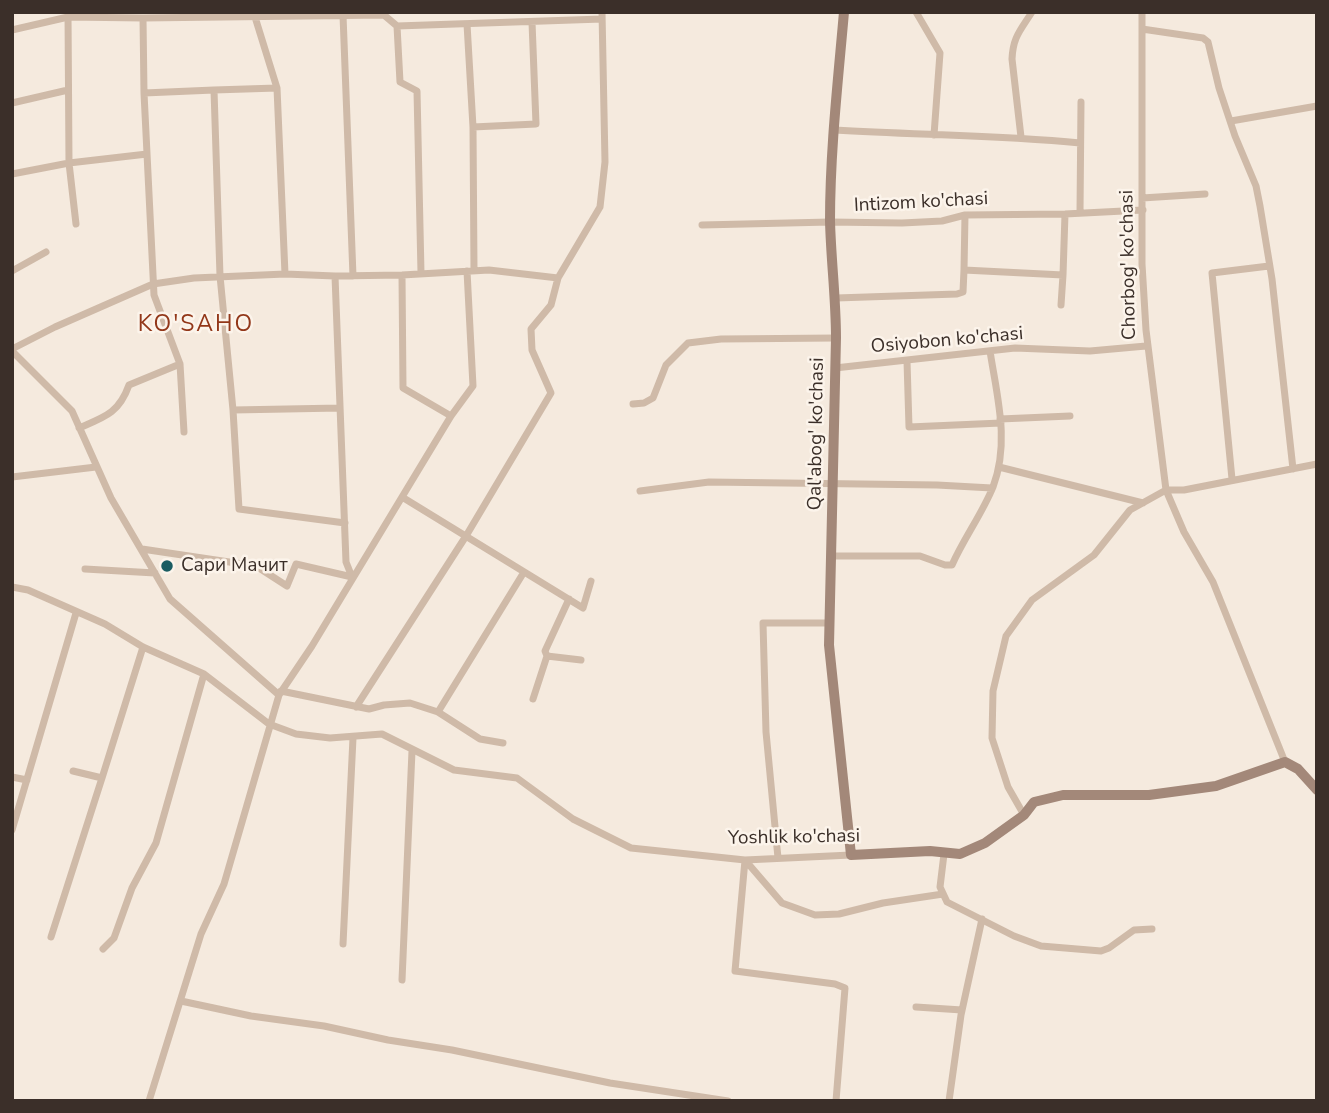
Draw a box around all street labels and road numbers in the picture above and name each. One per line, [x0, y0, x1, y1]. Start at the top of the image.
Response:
street label: Intizom ko'chasi [853, 188, 989, 218]
street label: Сhorbog' ko'chasi [1116, 190, 1142, 340]
street label: Osiyobon ko'chasi [870, 323, 1024, 359]
street label: Qal'abog' ko'chasi [804, 357, 830, 511]
street label: Yoshlik ko'chasi [728, 825, 860, 851]

